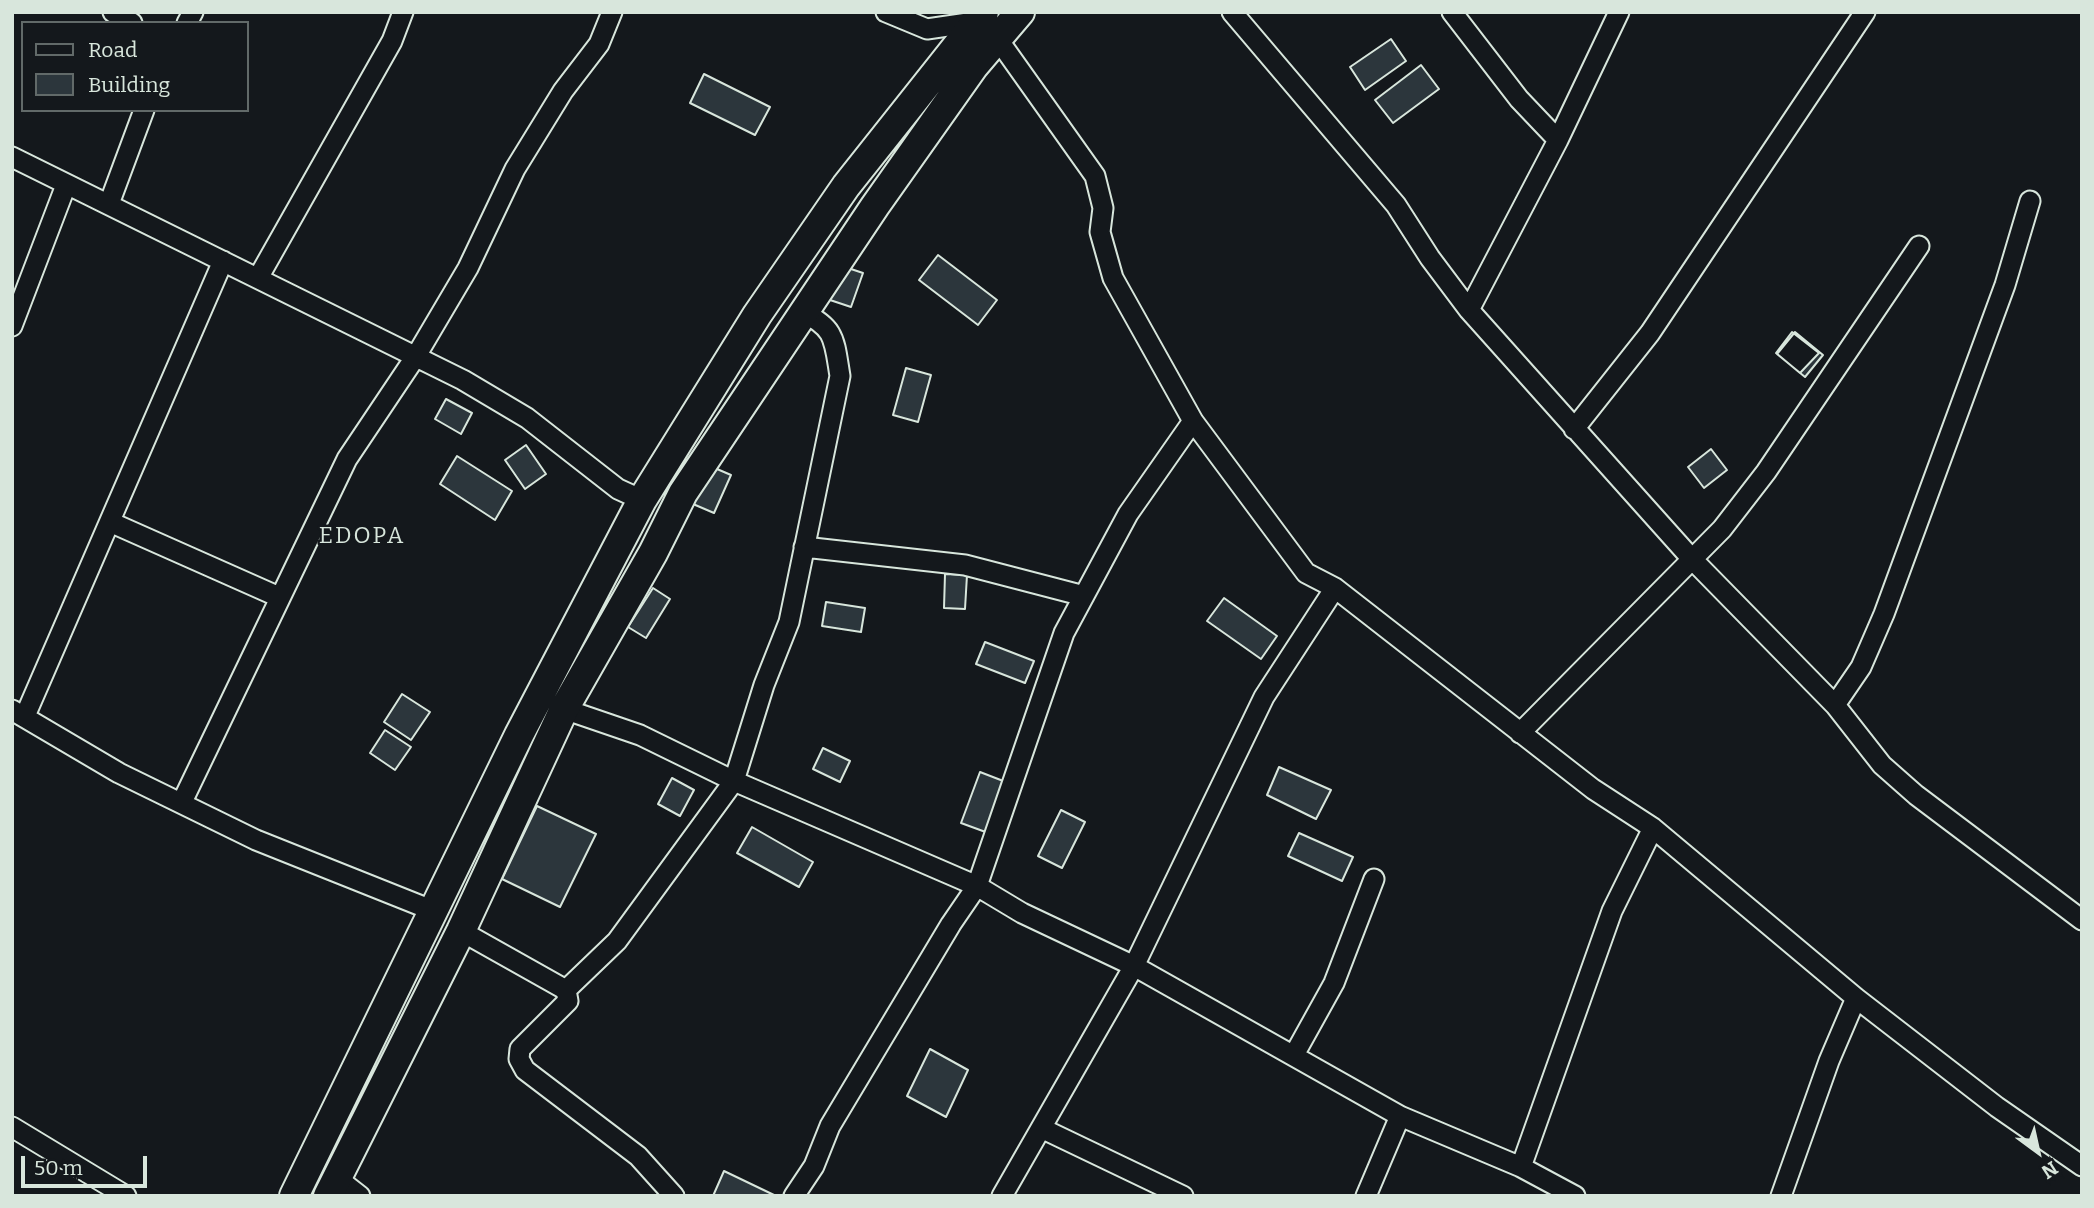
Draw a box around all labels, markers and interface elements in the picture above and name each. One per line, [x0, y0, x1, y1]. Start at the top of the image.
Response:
legend [21, 21, 248, 112]
text: Road [88, 37, 137, 63]
text: Building [88, 72, 170, 98]
district label: EDOPA [319, 523, 405, 551]
north arrow [2003, 1117, 2073, 1187]
scale bar [24, 1142, 150, 1186]
text: 50 m [34, 1155, 83, 1181]
text: N [2037, 1156, 2062, 1184]

